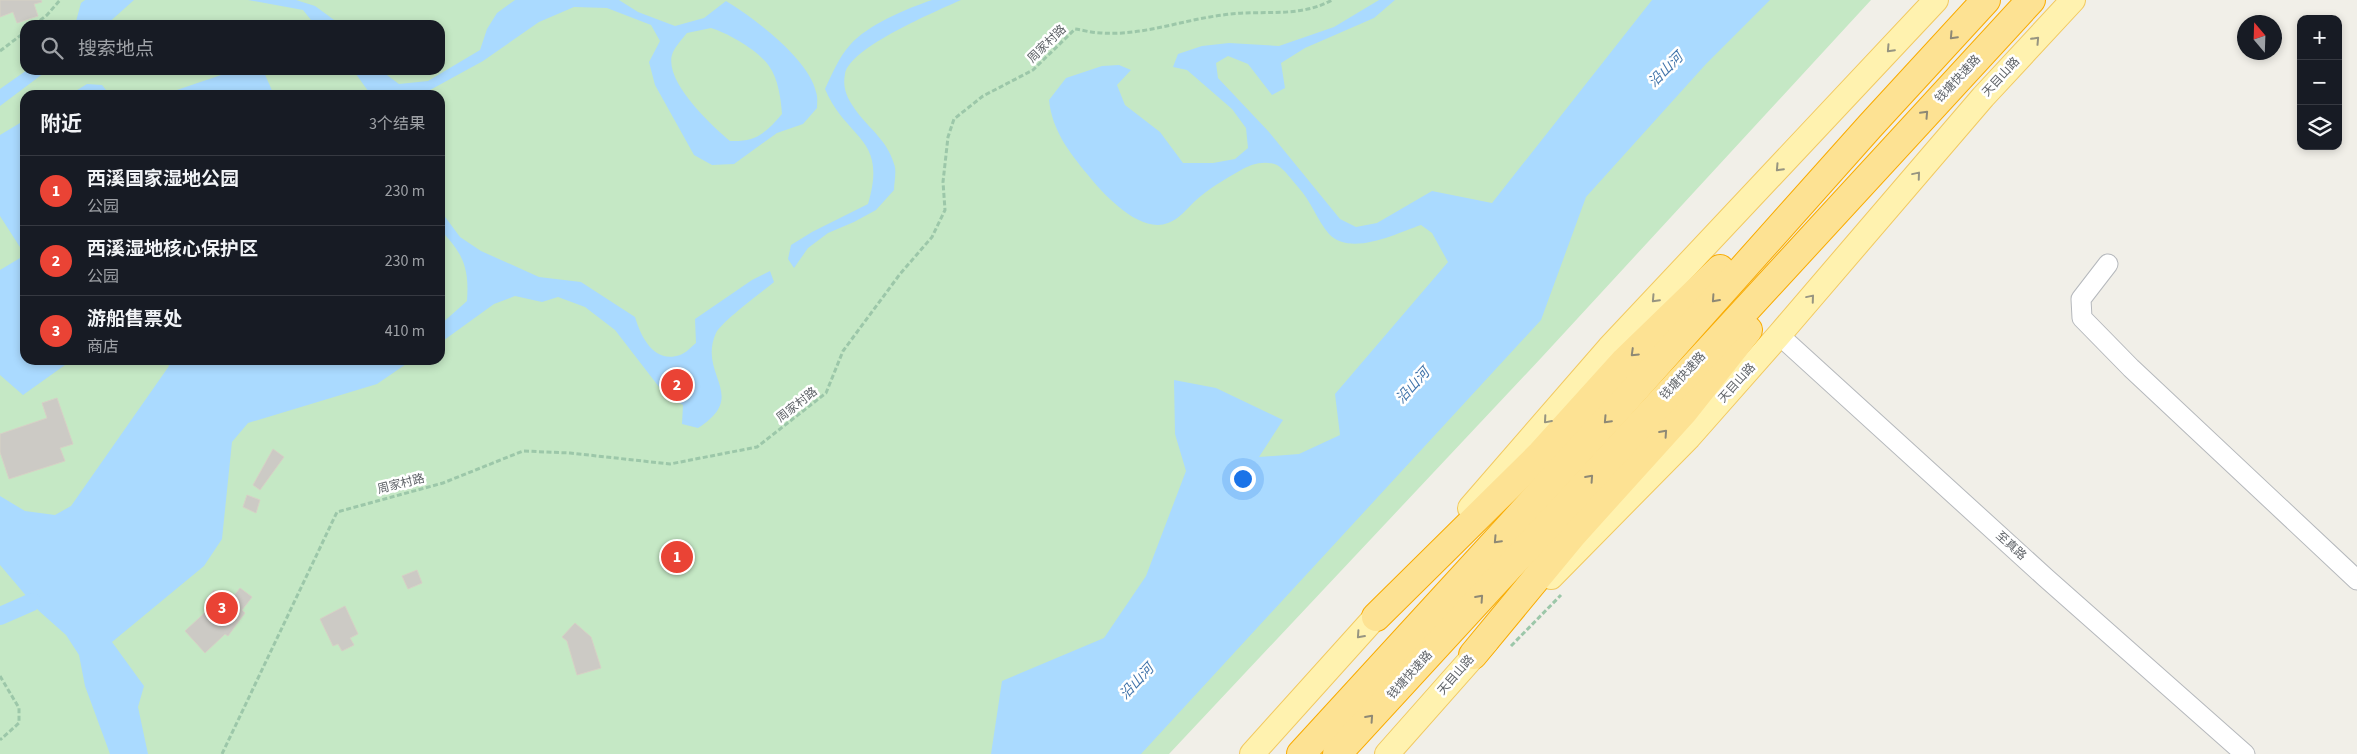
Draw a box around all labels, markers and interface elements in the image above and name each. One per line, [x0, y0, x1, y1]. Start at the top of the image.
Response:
north arrow [2237, 15, 2282, 60]
map controls [2297, 15, 2342, 150]
button: + [2297, 15, 2342, 60]
search box [20, 20, 445, 75]
street label: 周家村路 [1024, 21, 1070, 67]
one-way arrow [1950, 30, 1959, 39]
icon: search [38, 34, 66, 62]
text: 搜索地点 [78, 36, 154, 63]
one-way arrow [2030, 36, 2039, 45]
one-way arrow [1887, 43, 1896, 52]
water label: 沿山河 [1644, 46, 1690, 92]
street label: 钱塘快速路 [1931, 51, 1985, 107]
street label: 天目山路 [1978, 54, 2024, 100]
button: − [2297, 60, 2342, 105]
button: layers [2297, 105, 2342, 150]
text: 附近 [40, 109, 82, 139]
one-way arrow [1919, 111, 1928, 120]
text: 3个结果 [369, 113, 425, 135]
one-way arrow [1776, 162, 1785, 171]
text: 西溪国家湿地公园 [87, 166, 239, 193]
one-way arrow [1911, 171, 1920, 180]
text: 1 [52, 180, 60, 202]
text: 230 m [385, 180, 425, 202]
text: 公园 [87, 196, 119, 218]
text: 西溪湿地核心保护区 [87, 236, 258, 263]
text: 2 [52, 250, 60, 272]
text: 230 m [385, 250, 425, 272]
text: 公园 [87, 266, 119, 288]
one-way arrow [1652, 293, 1661, 302]
one-way arrow [1712, 294, 1721, 303]
one-way arrow [1805, 295, 1814, 304]
text: 游船售票处 [87, 306, 182, 333]
text: 3 [52, 320, 60, 342]
text: 410 m [385, 320, 425, 342]
text: 商店 [87, 336, 119, 358]
one-way arrow [1630, 347, 1639, 356]
street label: 钱塘快速路 [1656, 348, 1710, 404]
street label: 天目山路 [1715, 359, 1759, 407]
water label: 沿山河 [1392, 361, 1436, 408]
pin: 2 [661, 366, 693, 404]
street label: 周家村路 [773, 384, 821, 426]
one-way arrow [1544, 414, 1553, 423]
one-way arrow [1604, 415, 1613, 424]
one-way arrow [1658, 429, 1667, 438]
your location [1230, 466, 1256, 492]
street label: 周家村路 [376, 470, 426, 498]
one-way arrow [1584, 475, 1593, 484]
street label: 至真路 [1992, 528, 2030, 564]
one-way arrow [1494, 535, 1503, 544]
pin: 1 [661, 538, 693, 576]
pin: 3 [206, 589, 238, 627]
one-way arrow [1474, 595, 1483, 604]
one-way arrow [1357, 629, 1366, 638]
street label: 钱塘快速路 [1384, 647, 1436, 703]
street label: 天目山路 [1434, 651, 1478, 699]
water label: 沿山河 [1115, 658, 1161, 704]
one-way arrow [1364, 715, 1373, 724]

